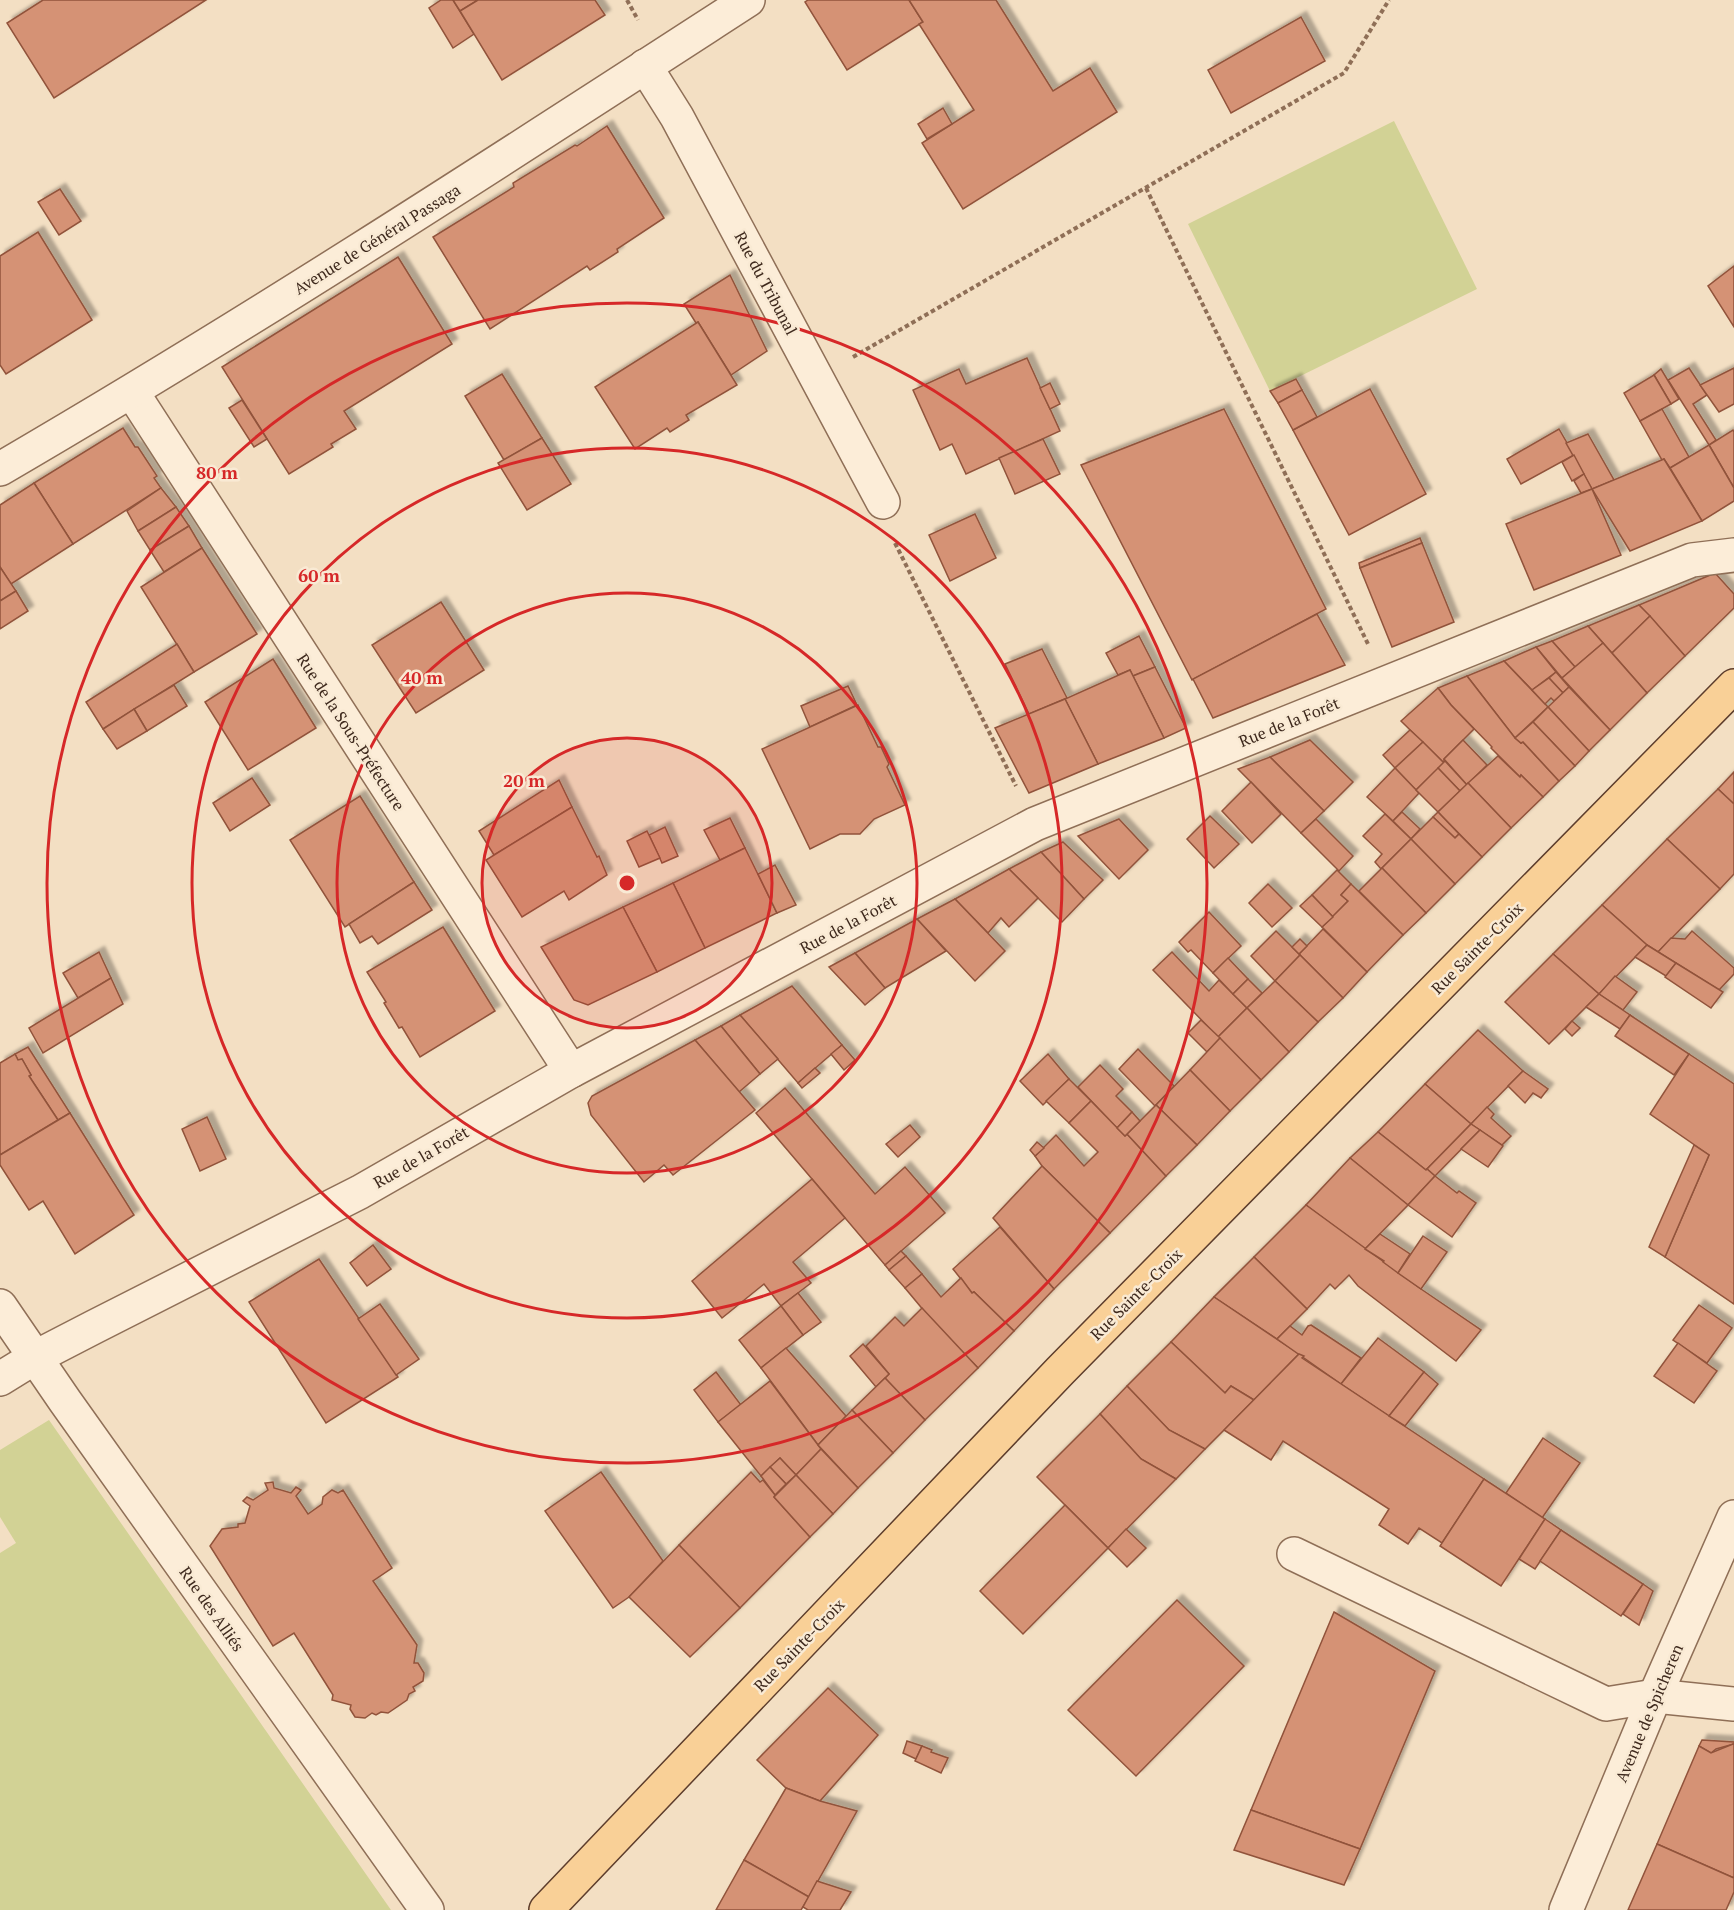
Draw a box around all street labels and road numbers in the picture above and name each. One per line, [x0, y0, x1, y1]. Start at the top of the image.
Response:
street label: Avenue de Général Passaga [289, 179, 465, 299]
street label: Rue du Tribunal [730, 228, 803, 339]
street label: Rue de la Sous-Préfecture [292, 649, 410, 815]
street label: Rue de la Forêt [1235, 692, 1343, 752]
street label: Rue de la Forêt [796, 889, 900, 959]
street label: Rue Sainte-Croix [1426, 897, 1528, 999]
street label: Rue de la Forêt [369, 1121, 473, 1193]
street label: Rue Sainte-Croix [1085, 1243, 1187, 1345]
street label: Rue des Alliés [175, 1562, 249, 1656]
street label: Rue Sainte-Croix [749, 1593, 850, 1696]
street label: Avenue de Spicheren [1610, 1640, 1688, 1785]

